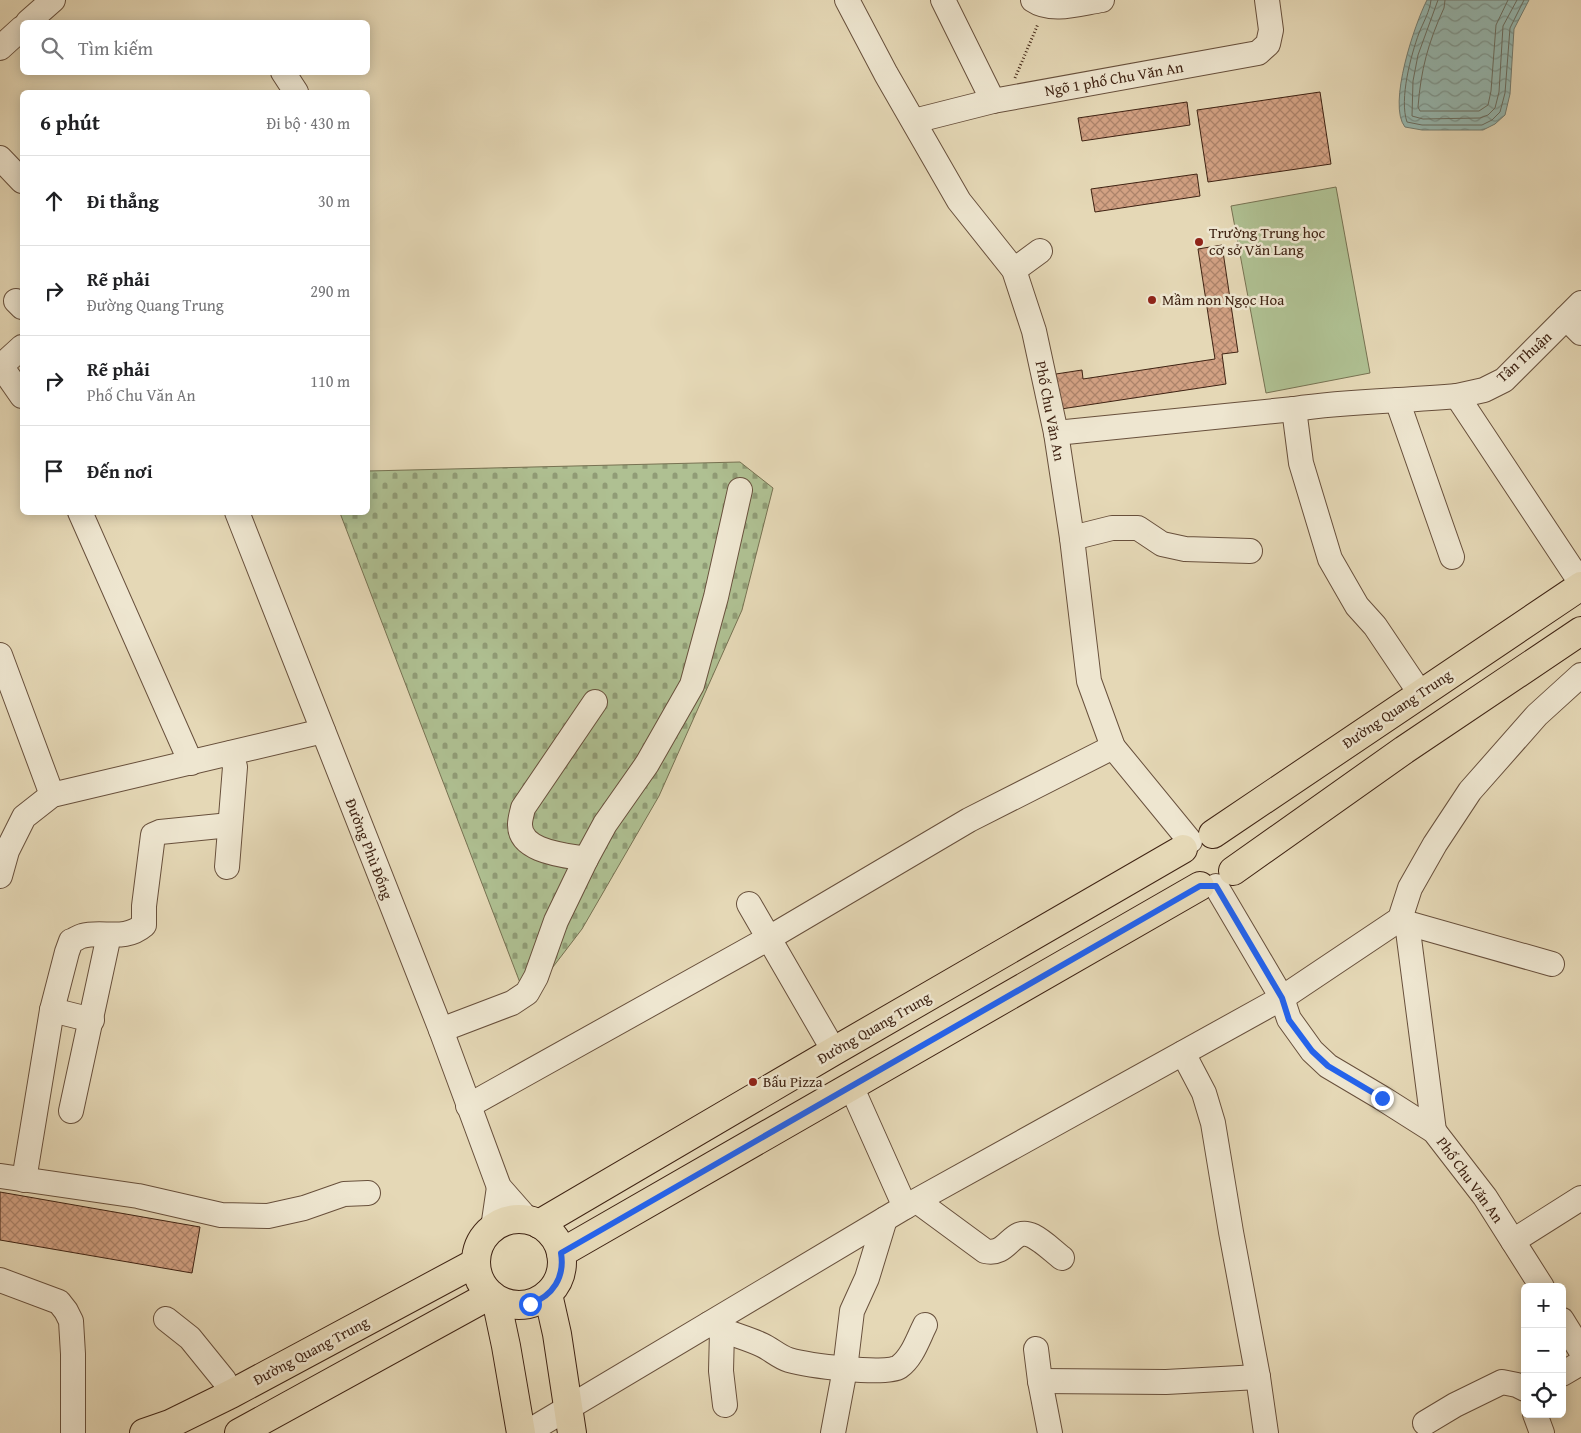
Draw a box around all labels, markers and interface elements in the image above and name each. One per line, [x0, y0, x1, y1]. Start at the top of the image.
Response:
search box [20, 20, 370, 75]
icon: search [38, 34, 66, 62]
text: Tìm kiếm [78, 34, 153, 62]
street label: Ngõ 1 phố Chu Văn An [1043, 56, 1185, 101]
text: 6 phút [40, 107, 100, 138]
text: Đi bộ · 430 m [266, 111, 350, 135]
icon: ahead [40, 187, 68, 215]
text: Đi thẳng [87, 187, 159, 215]
text: 30 m [318, 189, 350, 213]
place label: Trường Trung học cơ sở Văn Lang [1209, 222, 1326, 260]
marker: Trường Trung học cơ sở Văn Lang [1193, 236, 1205, 248]
text: Rẽ phải [87, 265, 150, 293]
icon: right [40, 277, 68, 305]
text: 290 m [310, 279, 350, 303]
place label: Mầm non Ngọc Hoa [1162, 289, 1284, 310]
text: Đường Quang Trung [87, 293, 224, 317]
marker: Mầm non Ngọc Hoa [1146, 294, 1158, 306]
street label: Tân Thuận [1491, 326, 1556, 387]
text: Rẽ phải [87, 355, 150, 383]
street label: Phố Chu Văn An [1030, 359, 1071, 463]
icon: right [40, 367, 68, 395]
text: 110 m [310, 369, 350, 393]
text: Phố Chu Văn An [87, 383, 195, 407]
icon: arrive [40, 457, 68, 485]
text: Đến nơi [87, 457, 153, 485]
street label: Đường Quang Trung [1338, 664, 1456, 753]
street label: Đường Phù Đổng [341, 795, 399, 903]
street label: Đường Quang Trung [813, 986, 935, 1069]
place label: Bấu Pizza [763, 1071, 823, 1092]
marker: Bấu Pizza [747, 1076, 759, 1088]
route end [1371, 1087, 1394, 1110]
street label: Phố Chu Văn An [1432, 1132, 1509, 1227]
map controls [1521, 1283, 1566, 1418]
button: + [1521, 1283, 1566, 1328]
route start [519, 1293, 542, 1316]
street label: Đường Quang Trung [249, 1311, 373, 1390]
button: − [1521, 1328, 1566, 1373]
button: locate [1521, 1373, 1566, 1418]

